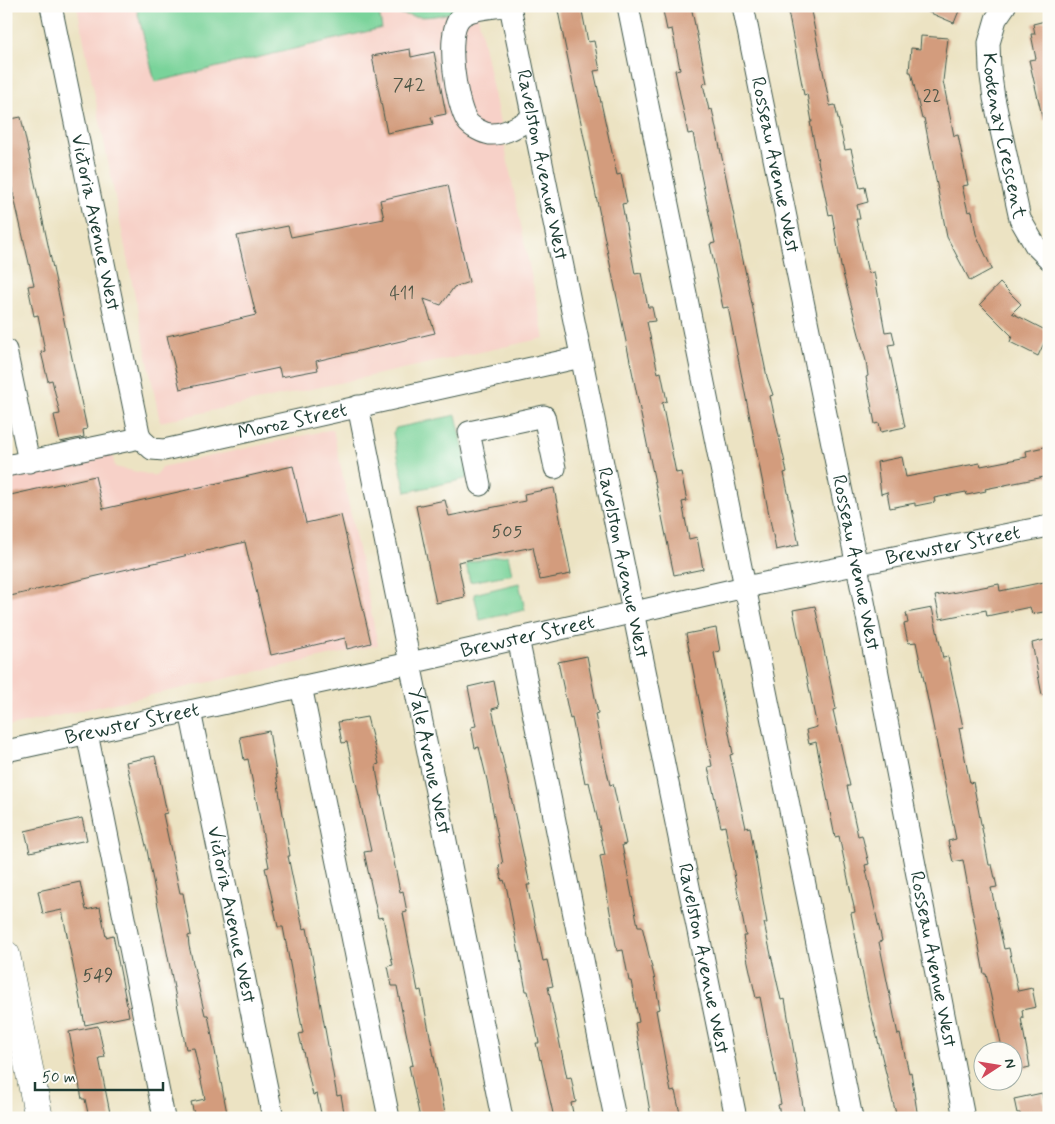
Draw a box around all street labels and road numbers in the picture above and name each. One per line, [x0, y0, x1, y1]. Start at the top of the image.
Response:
street label: Kootenay Crescent [976, 52, 1033, 222]
street label: Ravelston Avenue West [510, 67, 575, 263]
street label: Rosseau Avenue West [744, 74, 806, 255]
street label: Victoria Avenue West [64, 132, 127, 313]
street label: Moroz Street [235, 396, 350, 447]
street label: Ravelston Avenue West [591, 465, 656, 661]
street label: Rosseau Avenue West [825, 472, 887, 653]
street label: Brewster Street [883, 519, 1023, 572]
street label: Brewster Street [458, 608, 597, 665]
street label: Yale Avenue West [402, 685, 458, 837]
street label: Brewster Street [62, 696, 202, 751]
street label: Victoria Avenue West [200, 824, 263, 1006]
street label: Ravelston Avenue West [671, 861, 736, 1056]
street label: Rosseau Avenue West [903, 869, 964, 1050]

